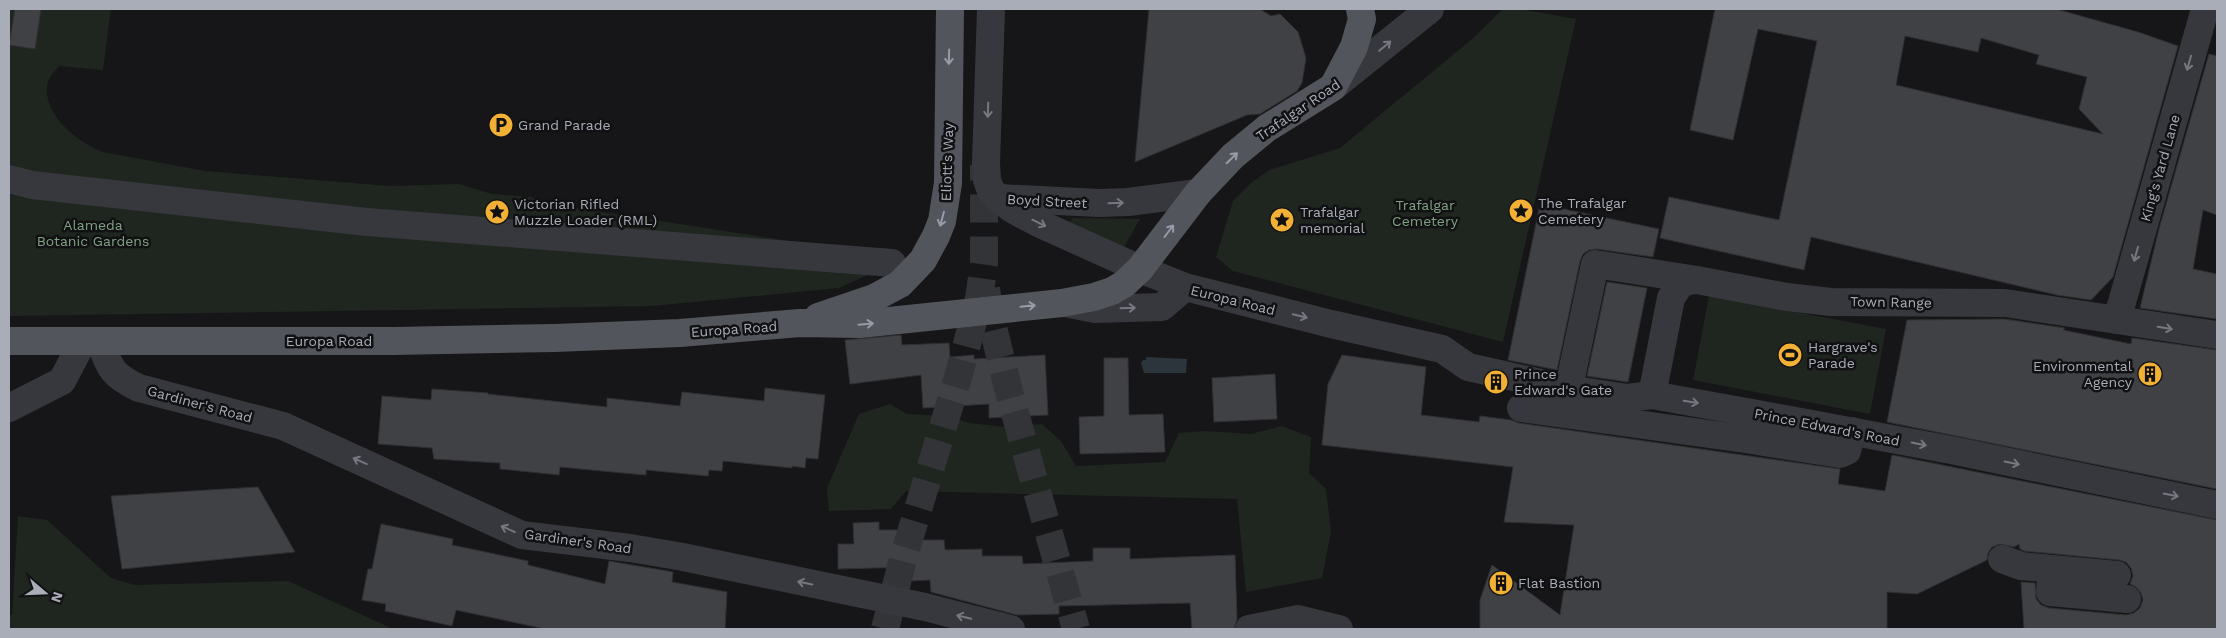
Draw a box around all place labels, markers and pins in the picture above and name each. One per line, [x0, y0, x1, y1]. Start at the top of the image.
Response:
parking icon: Grand Parade [488, 112, 514, 138]
place label: Grand Parade [518, 117, 611, 133]
place label: The Trafalgar Cemetery [1538, 195, 1627, 227]
place label: Victorian Rifled Muzzle Loader (RML) [514, 196, 657, 228]
place icon: The Trafalgar Cemetery [1508, 198, 1534, 224]
place icon: Victorian Rifled Muzzle Loader (RML) [484, 199, 510, 225]
place label: Trafalgar memorial [1300, 204, 1366, 236]
place icon: Trafalgar memorial [1269, 207, 1295, 233]
place label: Hargrave's Parade [1808, 339, 1878, 371]
sports icon: Hargrave's Parade [1777, 342, 1803, 368]
place label: Environmental Agency [2033, 358, 2133, 390]
building icon: Environmental Agency [2137, 361, 2163, 387]
place label: Prince Edward's Gate [1514, 366, 1612, 398]
building icon: Prince Edward's Gate [1483, 369, 1509, 395]
building icon: Flat Bastion [1488, 570, 1514, 596]
place label: Flat Bastion [1518, 575, 1600, 591]

